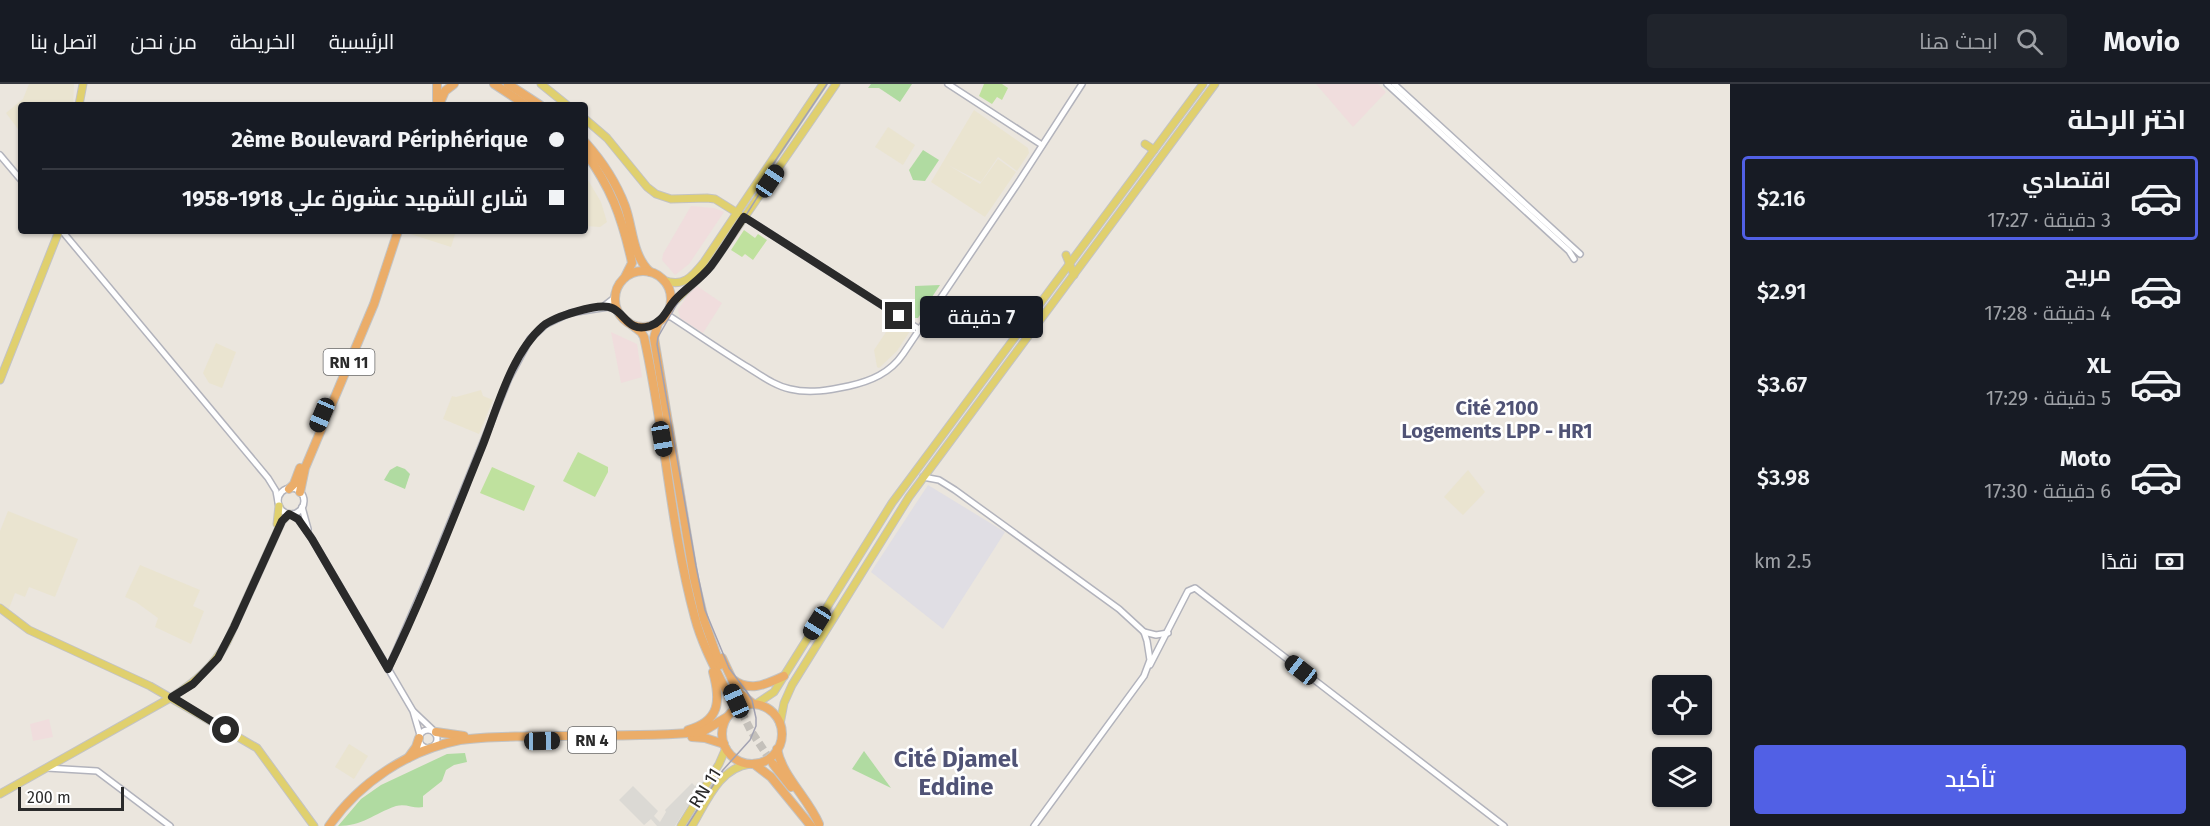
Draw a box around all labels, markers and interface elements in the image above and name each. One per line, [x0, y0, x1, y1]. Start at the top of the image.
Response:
search box [1647, 14, 2067, 68]
icon: search [2013, 25, 2046, 58]
text: Movio [2103, 25, 2180, 58]
text: ابحث هنا [1919, 28, 1998, 55]
text: اتصل بنا [30, 29, 97, 55]
text: من نحن [130, 29, 197, 55]
text: الخريطة [230, 29, 296, 55]
text: الرئيسية [329, 29, 395, 55]
text: اختر الرحلة [2067, 104, 2186, 136]
text: 2ème Boulevard Périphérique [232, 126, 528, 153]
car [752, 161, 788, 201]
text: اقتصادي [2022, 167, 2111, 194]
icon: car [2129, 171, 2183, 225]
text: شارع الشهيد عشورة علي 1918-1958 [182, 185, 528, 212]
text: $2.16 [1757, 185, 1805, 212]
text: 3 دقيقة · 17:27 [1987, 208, 2111, 232]
text: مريح [2065, 260, 2111, 287]
icon: car [2129, 264, 2183, 318]
text: $2.91 [1757, 278, 1807, 305]
callout: 7 دقيقة [920, 295, 1043, 337]
text: 4 دقيقة · 17:28 [1984, 301, 2111, 325]
route end [885, 302, 912, 329]
text: 7 دقيقة [948, 305, 1015, 329]
road number: RN 11 [324, 349, 374, 375]
text: XL [2087, 352, 2111, 379]
icon: car [2129, 357, 2183, 411]
text: $3.67 [1757, 371, 1807, 398]
text: 5 دقيقة · 17:29 [1986, 386, 2111, 410]
car [307, 395, 337, 435]
district label: Cité 2100 Logements LPP - HR1 [1401, 396, 1593, 443]
car [650, 420, 674, 458]
text: Moto [2060, 445, 2111, 472]
icon: car [2129, 450, 2183, 504]
text: $3.98 [1757, 464, 1810, 491]
text: 6 دقيقة · 17:30 [1984, 479, 2111, 503]
icon: cash [2153, 545, 2186, 578]
text: نقدًا [2100, 548, 2138, 575]
text: 2.5 km [1754, 549, 1812, 573]
car [800, 603, 834, 643]
car [1281, 652, 1321, 688]
map controls [1652, 675, 1712, 807]
button: locate [1652, 675, 1712, 735]
car [720, 681, 752, 721]
route start [212, 716, 239, 743]
road number: RN 4 [568, 727, 616, 753]
car [524, 732, 560, 750]
district label: Cité Djamel Eddine [894, 745, 1019, 801]
button: تأكيد [1754, 745, 2186, 814]
button: layers [1652, 747, 1712, 807]
street label: RN 11 [684, 764, 726, 812]
scale bar [18, 784, 124, 812]
text: 200 m [27, 788, 71, 807]

